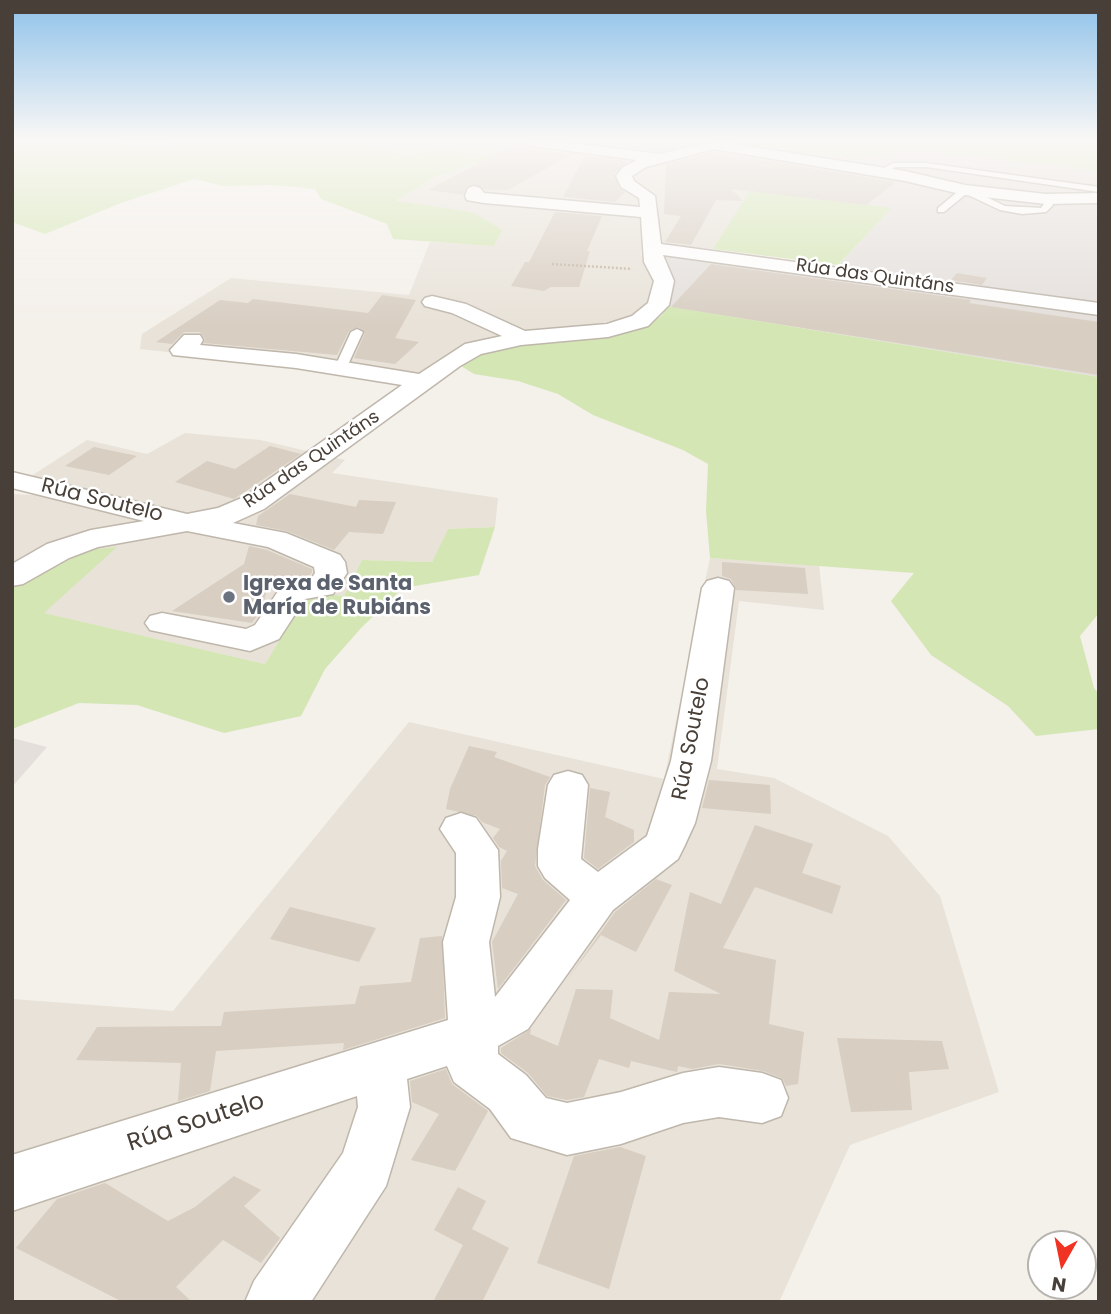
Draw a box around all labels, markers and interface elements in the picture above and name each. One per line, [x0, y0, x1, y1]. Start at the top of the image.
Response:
street label: Rúa das Quintáns [795, 255, 955, 299]
street label: Rúa das Quintáns [240, 407, 384, 513]
street label: Rúa Soutelo [39, 474, 165, 528]
place label: Igrexa de Santa María de Rubiáns [243, 572, 431, 622]
marker: Igrexa de Santa María de Rubiáns [221, 589, 237, 605]
street label: Rúa Soutelo [668, 675, 716, 803]
street label: Rúa Soutelo [124, 1087, 268, 1159]
north arrow [1027, 1230, 1097, 1300]
text: N [1050, 1270, 1068, 1299]

